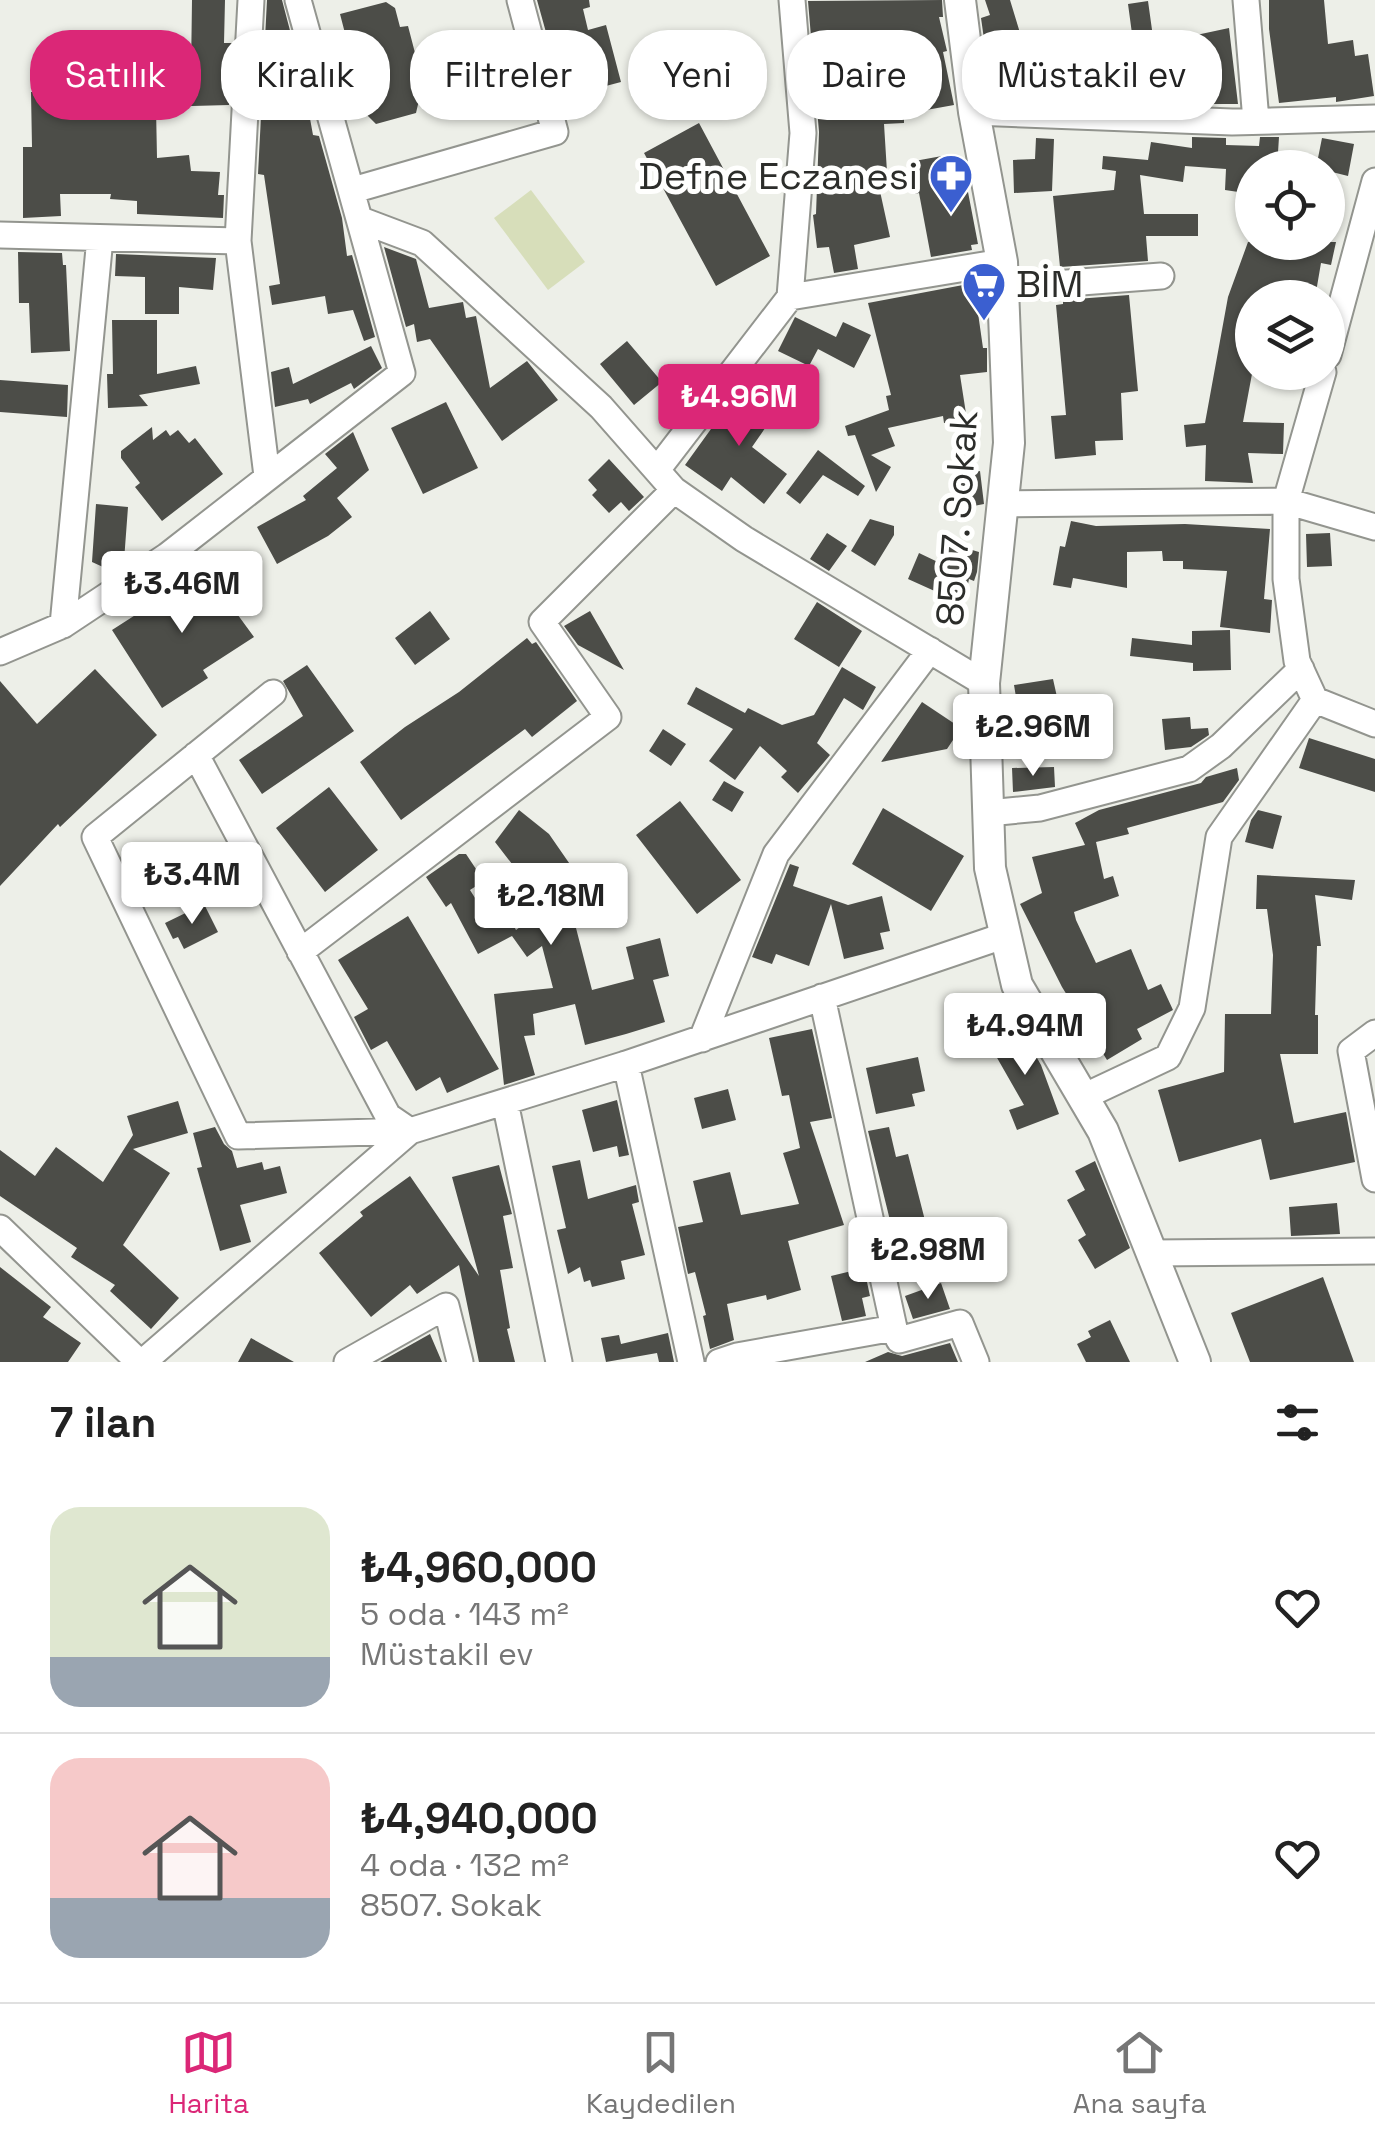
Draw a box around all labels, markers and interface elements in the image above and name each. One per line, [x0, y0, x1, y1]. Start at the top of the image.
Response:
chip: Satılık [30, 30, 201, 120]
chip: Kiralık [221, 30, 390, 120]
chip: Filtreler [410, 30, 608, 120]
chip: Yeni [628, 30, 767, 120]
chip: Daire [787, 30, 942, 120]
chip: Müstakil ev [962, 30, 1222, 120]
map controls [1235, 150, 1345, 390]
button: locate [1235, 150, 1345, 260]
place label: Defne Eczanesi [639, 152, 918, 200]
pharmacy icon: Defne Eczanesi [928, 153, 974, 214]
place label: BİM [1016, 260, 1083, 308]
supermarket icon: BİM [961, 261, 1007, 322]
button: layers [1235, 280, 1345, 390]
pin: ₺4.96M [658, 364, 820, 449]
text: ₺4.96M [680, 376, 798, 416]
street label: 8507. Sokak [926, 408, 988, 628]
pin: ₺3.46M [101, 551, 263, 636]
text: ₺3.46M [123, 563, 241, 603]
pin: ₺2.96M [952, 694, 1114, 779]
text: ₺2.96M [975, 706, 1091, 746]
pin: ₺3.4M [122, 842, 262, 927]
text: ₺3.4M [143, 854, 241, 894]
pin: ₺2.18M [470, 863, 632, 948]
text: ₺2.18M [497, 875, 605, 915]
pin: ₺4.94M [944, 993, 1106, 1078]
text: ₺4.94M [966, 1005, 1084, 1045]
pin: ₺2.98M [847, 1217, 1009, 1302]
text: ₺2.98M [870, 1229, 986, 1269]
icon: filters [1270, 1395, 1325, 1450]
text: 7 ilan [50, 1396, 156, 1449]
text: ₺4,960,000 [360, 1541, 597, 1594]
icon: home [130, 1547, 250, 1667]
icon: heart [1270, 1580, 1325, 1635]
text: 5 oda · 143 m² [360, 1594, 569, 1634]
text: Müstakil ev [360, 1634, 533, 1674]
text: ₺4,940,000 [360, 1792, 598, 1845]
icon: home [130, 1798, 250, 1918]
icon: heart [1270, 1831, 1325, 1886]
text: 4 oda · 132 m² [360, 1845, 569, 1885]
text: 8507. Sokak [360, 1885, 542, 1925]
tab: Harita [168, 2025, 249, 2121]
tab: Kaydedilen [586, 2025, 736, 2121]
tab: Ana sayfa [1073, 2025, 1207, 2121]

